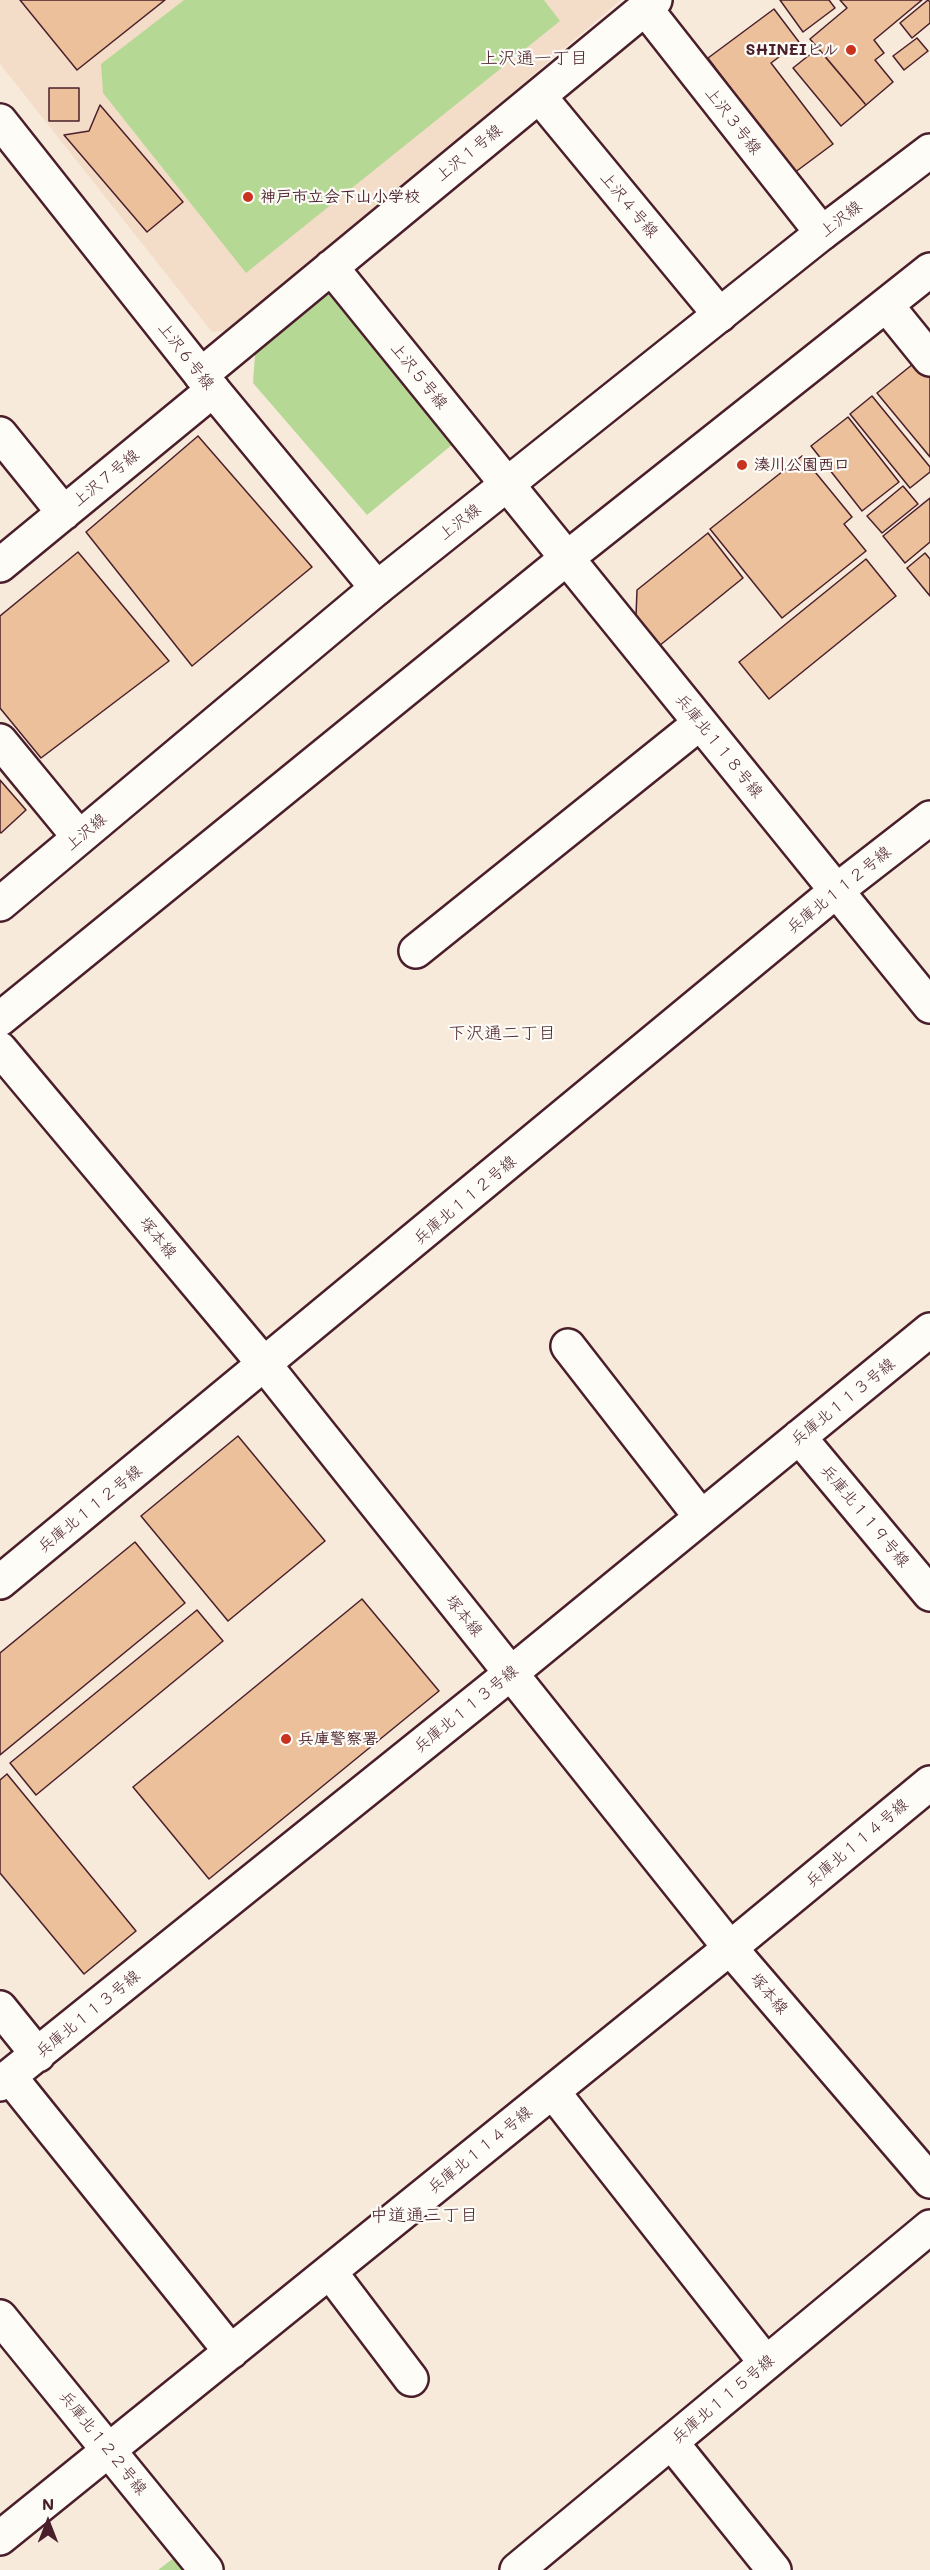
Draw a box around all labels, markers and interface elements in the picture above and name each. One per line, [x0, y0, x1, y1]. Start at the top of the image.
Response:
place label: SHINEIビル [745, 40, 839, 60]
marker: SHINEIビル [844, 43, 858, 57]
district label: 上沢通一丁目 [480, 47, 588, 69]
street label: 上沢３号線 [701, 84, 765, 158]
street label: 上沢１号線 [432, 120, 506, 186]
street label: 上沢４号線 [596, 168, 662, 242]
place label: 神戸市立会下山小学校 [260, 187, 420, 207]
marker: 神戸市立会下山小学校 [241, 190, 255, 204]
street label: 上沢線 [816, 197, 866, 241]
street label: 上沢６号線 [154, 319, 218, 393]
street label: 上沢５号線 [386, 339, 452, 413]
street label: 上沢７号線 [69, 445, 143, 511]
place label: 湊川公園西口 [754, 455, 850, 475]
marker: 湊川公園西口 [735, 458, 749, 472]
street label: 上沢線 [435, 500, 485, 544]
street label: 兵庫北１１８号線 [671, 690, 767, 802]
street label: 上沢線 [61, 809, 111, 855]
street label: 兵庫北１１２号線 [783, 842, 895, 938]
district label: 下沢通二丁目 [448, 1022, 556, 1044]
street label: 兵庫北１１２号線 [410, 1152, 520, 1248]
street label: 塚本線 [135, 1213, 181, 1263]
street label: 兵庫北１１３号線 [787, 1354, 899, 1450]
street label: 兵庫北１１２号線 [34, 1461, 146, 1557]
street label: 兵庫北１１９号線 [817, 1461, 913, 1571]
street label: 塚本線 [441, 1591, 487, 1641]
street label: 兵庫北１１３号線 [410, 1661, 522, 1757]
place label: 兵庫警察署 [298, 1729, 378, 1749]
marker: 兵庫警察署 [279, 1732, 293, 1746]
street label: 兵庫北１１４号線 [802, 1795, 912, 1891]
street label: 兵庫北１１３号線 [32, 1966, 144, 2062]
street label: 塚本線 [746, 1970, 792, 2018]
street label: 兵庫北１１４号線 [424, 2102, 536, 2198]
district label: 中道通三丁目 [370, 2204, 478, 2226]
street label: 兵庫北１１５号線 [668, 2351, 778, 2447]
street label: 兵庫北１２２号線 [55, 2387, 151, 2499]
north arrow [18, 2492, 78, 2552]
text: N [42, 2493, 54, 2514]

